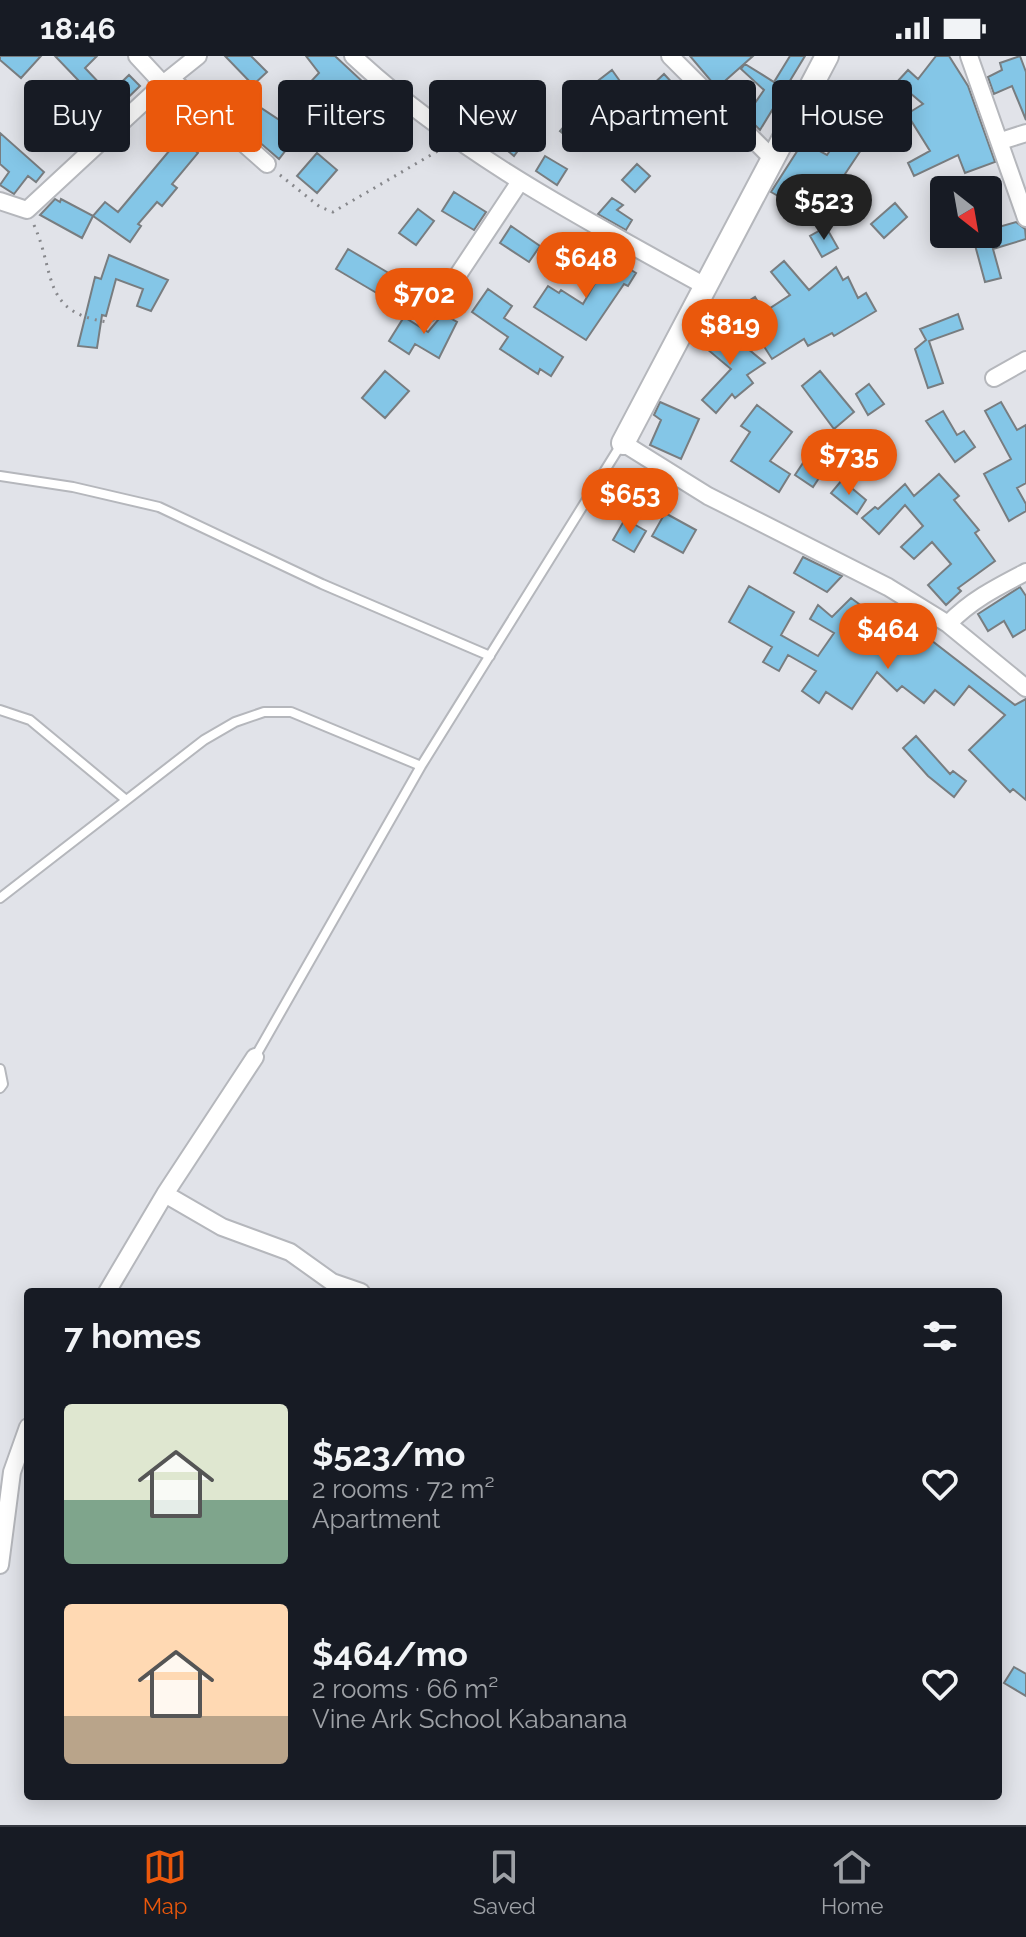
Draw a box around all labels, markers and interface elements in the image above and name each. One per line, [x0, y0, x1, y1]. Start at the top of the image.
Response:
text: 18:46 [40, 11, 116, 46]
chip: Buy [24, 80, 130, 152]
chip: Rent [146, 80, 262, 152]
chip: Filters [278, 80, 413, 152]
chip: New [429, 80, 546, 152]
chip: Apartment [562, 80, 756, 152]
chip: House [772, 80, 912, 152]
pin: $523 [777, 174, 871, 242]
north arrow [930, 176, 1002, 248]
map controls [930, 176, 1002, 248]
text: $523 [794, 185, 854, 215]
pin: $648 [539, 232, 633, 300]
text: $648 [555, 243, 617, 273]
pin: $702 [377, 268, 471, 336]
text: $702 [393, 279, 455, 309]
pin: $819 [683, 299, 777, 367]
text: $819 [700, 310, 760, 340]
pin: $735 [802, 429, 896, 497]
text: $735 [819, 440, 879, 470]
pin: $653 [583, 468, 677, 536]
text: $653 [599, 479, 661, 509]
pin: $464 [841, 603, 935, 671]
text: $464 [857, 614, 919, 644]
icon: filters [918, 1314, 962, 1358]
text: 7 homes [64, 1316, 201, 1356]
text: $523/mo [312, 1434, 465, 1474]
icon: home [128, 1436, 224, 1532]
icon: heart [918, 1462, 962, 1506]
text: 2 rooms · 72 m² [312, 1474, 495, 1504]
text: Apartment [312, 1504, 441, 1534]
text: $464/mo [312, 1634, 468, 1674]
icon: home [128, 1636, 224, 1732]
icon: heart [918, 1662, 962, 1706]
text: 2 rooms · 66 m² [312, 1674, 498, 1704]
text: Vine Ark School Kabanana [312, 1704, 628, 1734]
tab: Map [143, 1845, 187, 1919]
tab: Saved [473, 1845, 536, 1919]
tab: Home [821, 1845, 883, 1919]

